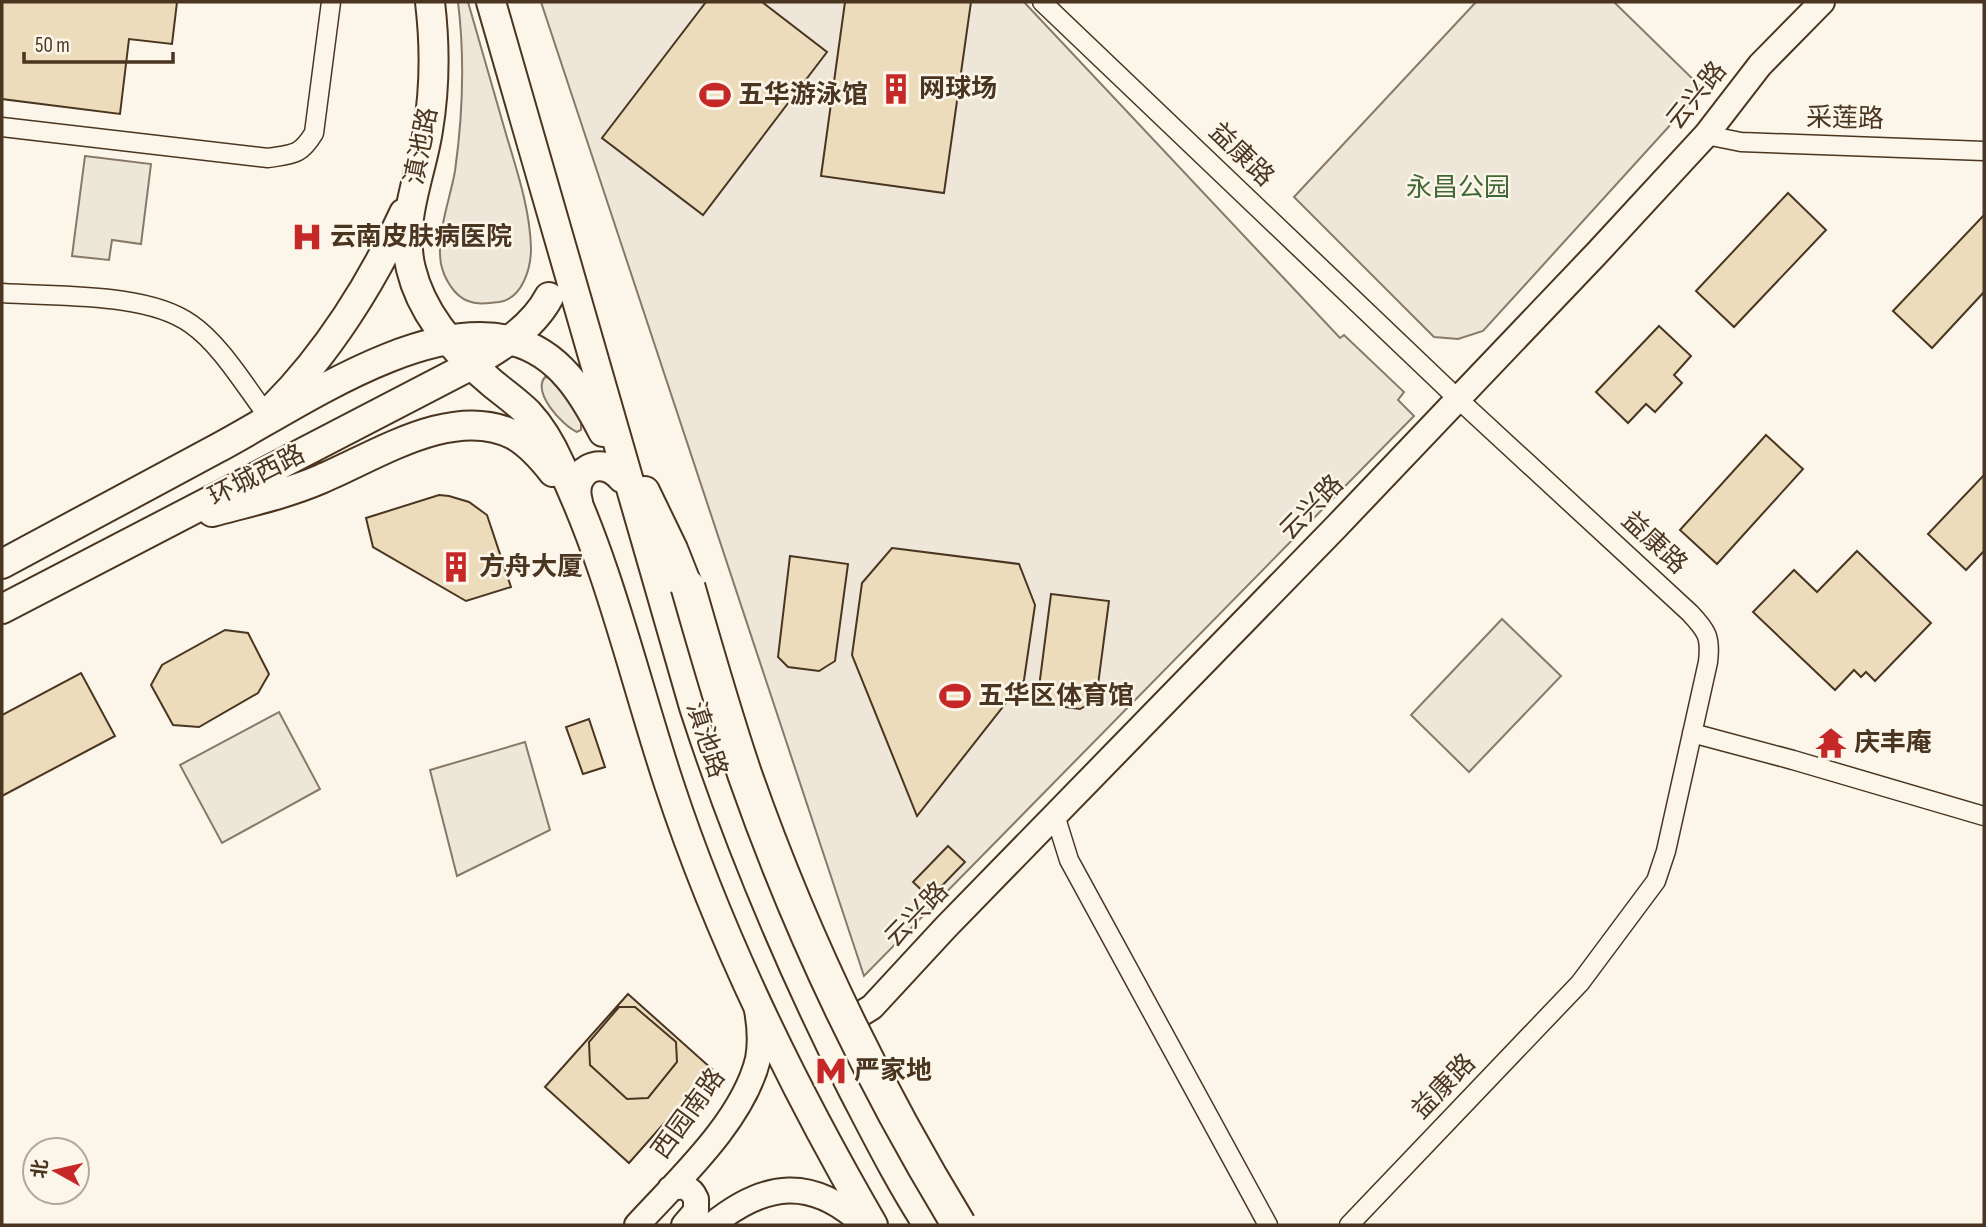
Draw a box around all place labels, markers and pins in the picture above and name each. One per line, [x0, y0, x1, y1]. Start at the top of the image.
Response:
building icon: 网球场 [879, 72, 913, 106]
place label: 网球场 [919, 74, 997, 105]
sports icon: 五华游泳馆 [698, 78, 732, 112]
place label: 五华游泳馆 [738, 80, 868, 111]
hospital icon: 云南皮肤病医院 [290, 220, 324, 254]
place label: 云南皮肤病医院 [330, 222, 512, 253]
building icon: 方舟大厦 [439, 550, 473, 584]
place label: 方舟大厦 [479, 552, 583, 583]
sports icon: 五华区体育馆 [938, 679, 972, 713]
place label: 五华区体育馆 [978, 681, 1134, 712]
temple icon: 庆丰庵 [1814, 726, 1848, 760]
place label: 庆丰庵 [1854, 728, 1932, 759]
metro station icon: 严家地 [814, 1054, 848, 1088]
place label: 严家地 [854, 1056, 932, 1087]

